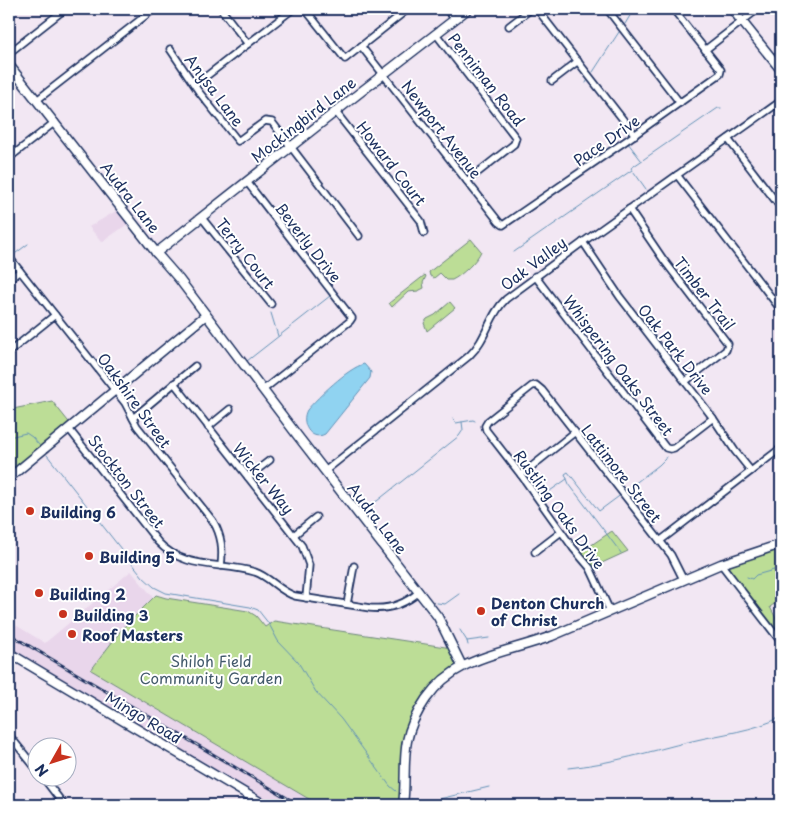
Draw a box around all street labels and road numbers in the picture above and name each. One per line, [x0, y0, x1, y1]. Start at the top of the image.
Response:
street label: Penniman Road [443, 27, 531, 131]
street label: Anysa Lane [180, 49, 250, 131]
street label: Mockingbird Lane [246, 71, 360, 167]
street label: Newport Avenue [396, 75, 488, 183]
street label: Pace Drive [568, 109, 644, 171]
street label: Howard Court [352, 116, 432, 210]
street label: Audra Lane [96, 156, 166, 238]
street label: Beverly Drive [270, 197, 348, 287]
street label: Terry Court [211, 213, 281, 293]
street label: Oak Valley [495, 230, 571, 296]
street label: Timber Trail [669, 251, 741, 335]
street label: Whispering Oaks Street [558, 290, 680, 440]
street label: Oak Park Drive [633, 299, 719, 399]
street label: Oakshire Street [93, 348, 177, 452]
street label: Lattimore Street [576, 419, 668, 527]
street label: Stockton Street [83, 429, 171, 533]
street label: Wicker Way [228, 437, 300, 519]
street label: Rustling Oaks Drive [509, 445, 611, 573]
street label: Audra Lane [343, 477, 413, 559]
street label: Mingo Road [101, 685, 187, 749]

